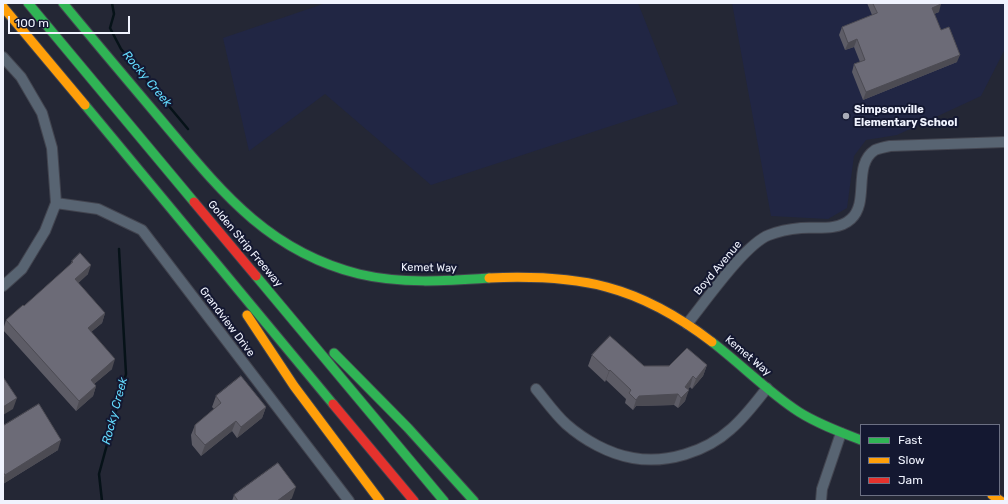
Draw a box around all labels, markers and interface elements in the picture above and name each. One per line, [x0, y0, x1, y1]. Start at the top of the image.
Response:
scale bar [10, 8, 132, 34]
text: 100 m [15, 16, 49, 30]
water label: Rocky Creek [119, 48, 175, 110]
place label: Simpsonville Elementary School [854, 103, 957, 129]
marker: Simpsonville Elementary School [841, 111, 851, 121]
street label: Golden Strip Freeway [205, 198, 285, 290]
street label: Boyd Avenue [691, 238, 745, 298]
street label: Kemet Way [401, 261, 457, 275]
street label: Grandview Drive [197, 285, 257, 359]
street label: Kemet Way [722, 333, 774, 379]
water label: Rocky Creek [99, 376, 131, 446]
legend [860, 424, 1000, 496]
text: Fast [898, 433, 922, 447]
text: Slow [898, 453, 925, 467]
text: Jam [898, 473, 923, 487]

